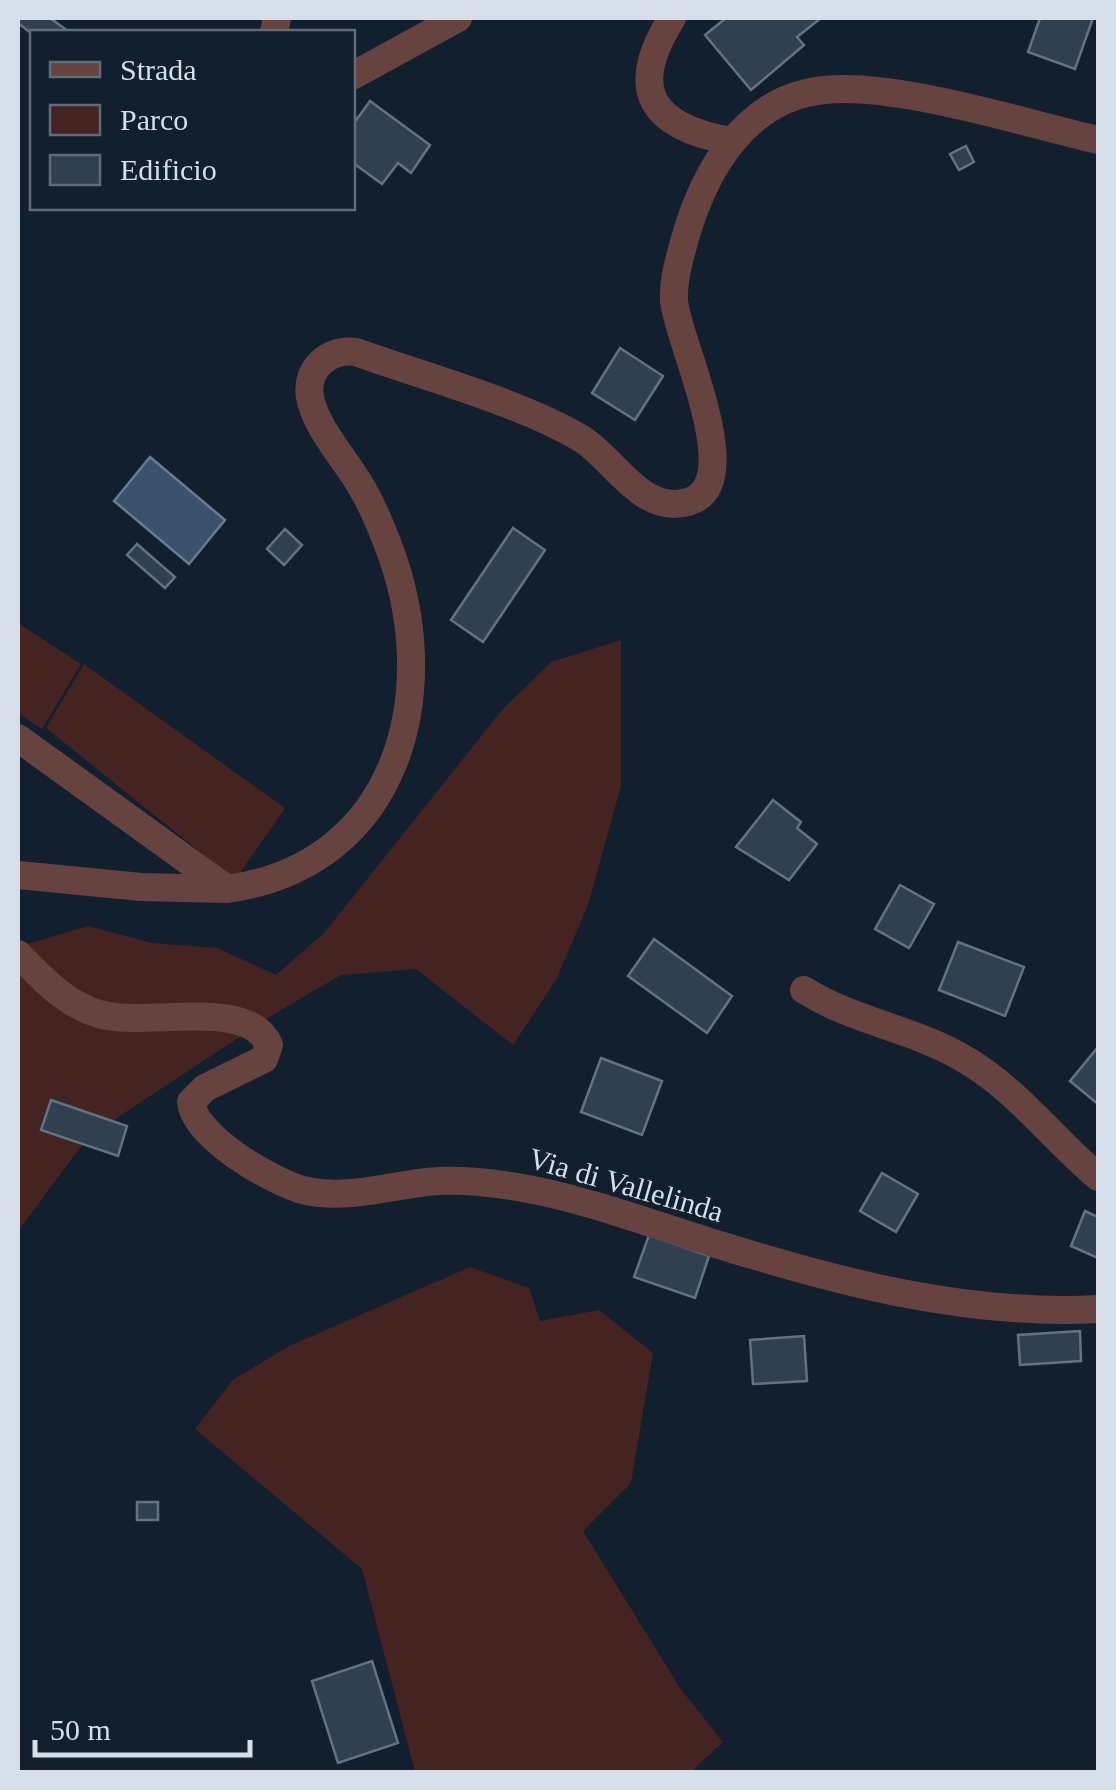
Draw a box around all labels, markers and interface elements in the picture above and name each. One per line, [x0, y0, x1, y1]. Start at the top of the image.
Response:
legend [30, 30, 355, 210]
text: Strada [120, 53, 197, 86]
text: Parco [120, 103, 188, 136]
text: Edificio [120, 153, 217, 186]
street label: Via di Vallelinda [525, 1141, 727, 1228]
scale bar [35, 1695, 250, 1757]
text: 50 m [50, 1713, 111, 1746]

